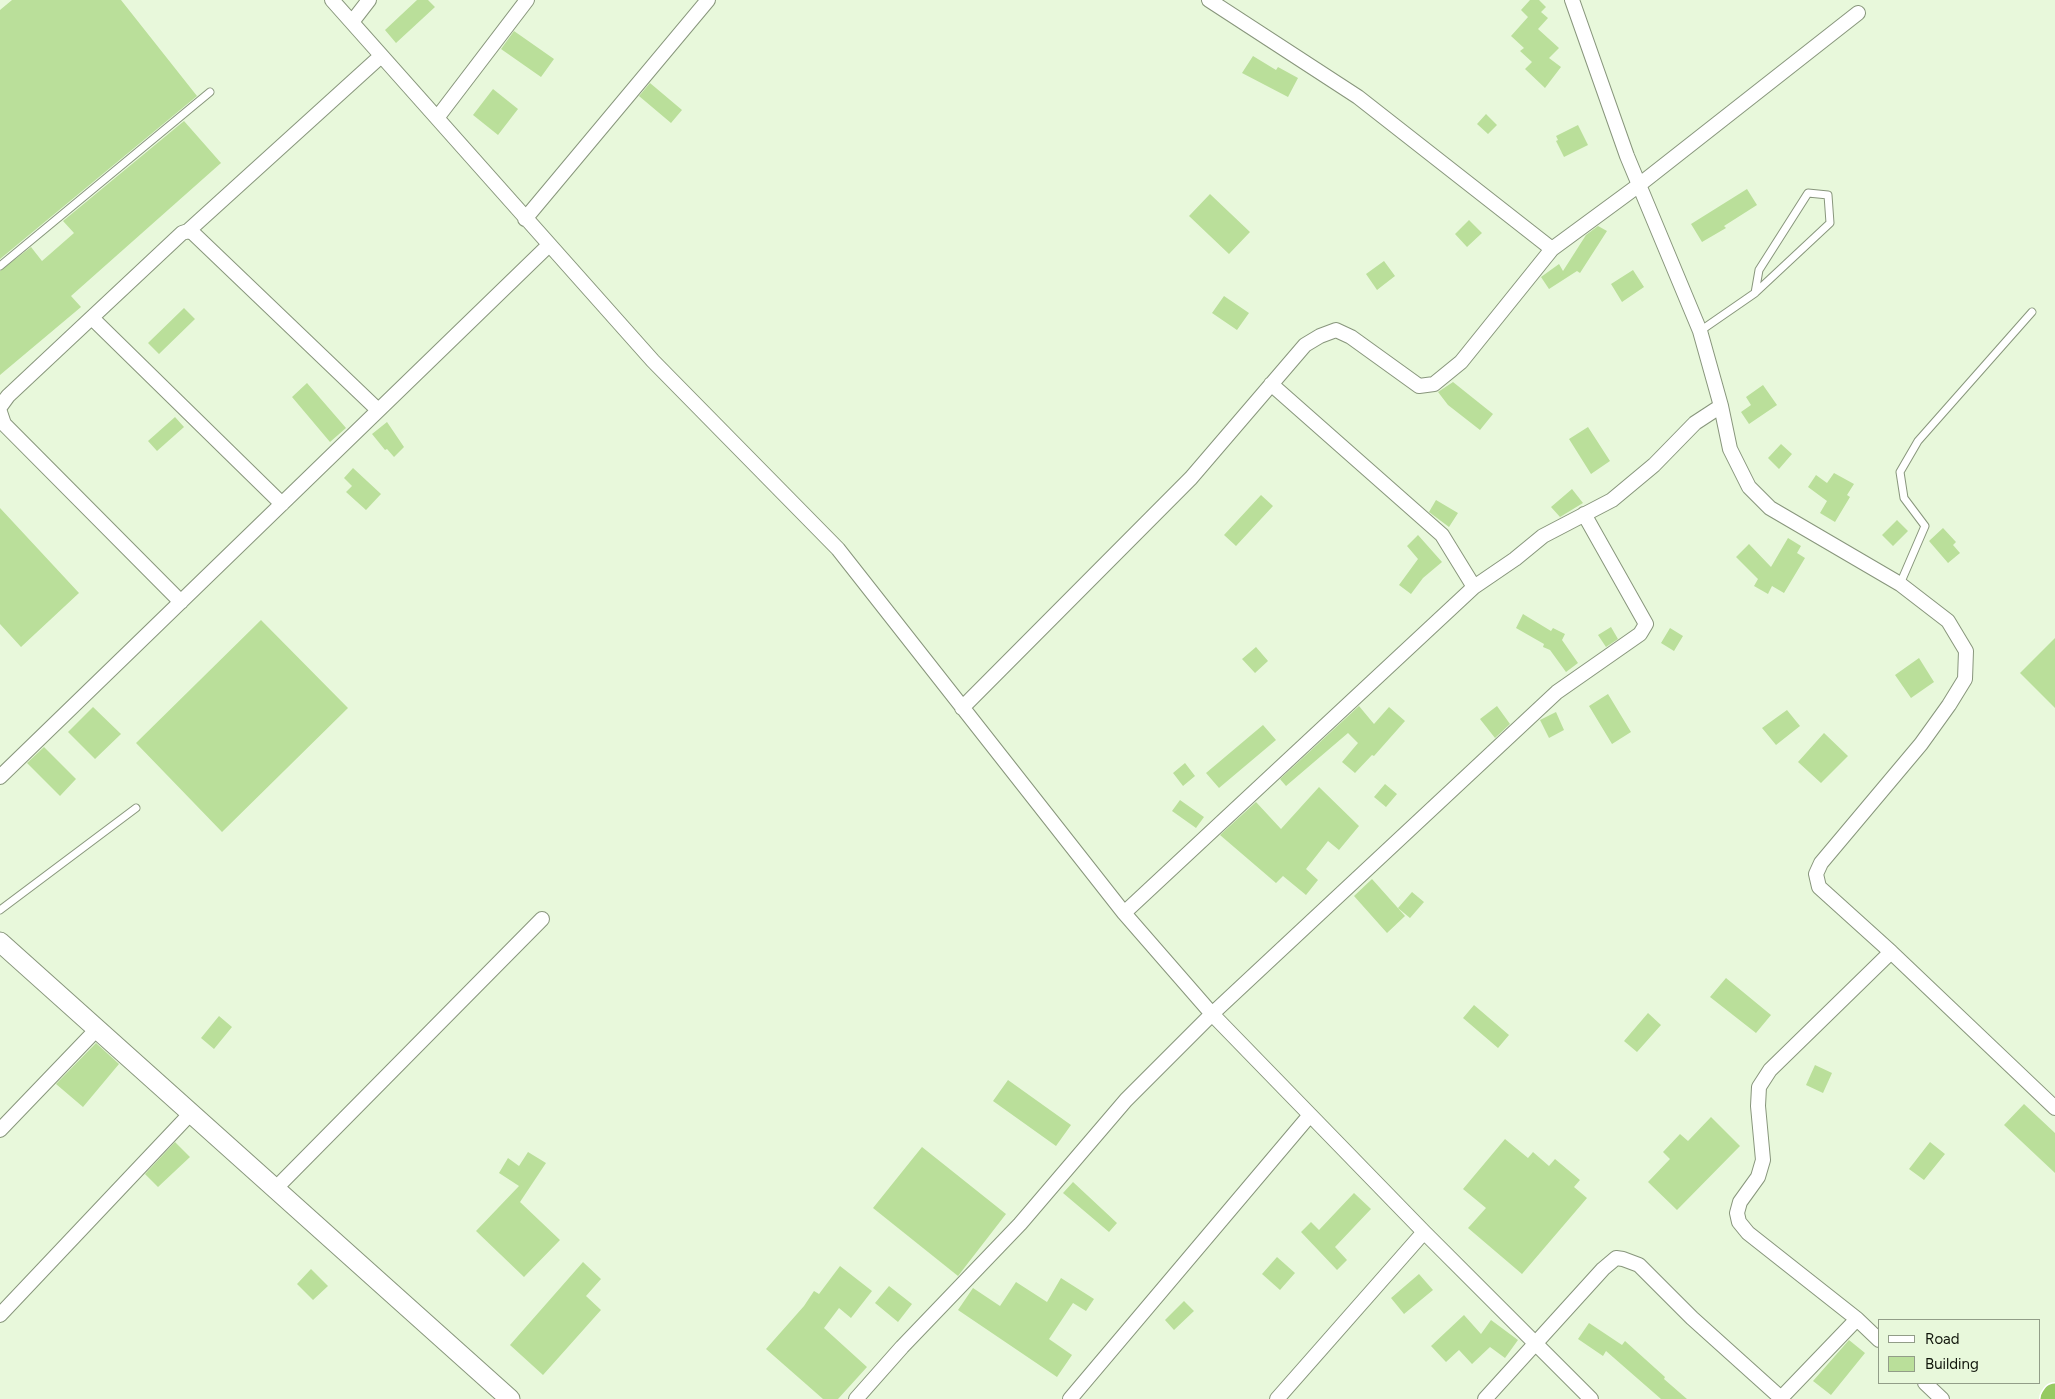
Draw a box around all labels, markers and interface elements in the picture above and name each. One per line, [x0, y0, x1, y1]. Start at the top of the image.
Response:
legend [1878, 1319, 2040, 1384]
text: Road [1925, 1330, 1960, 1348]
text: Building [1925, 1355, 1979, 1373]

